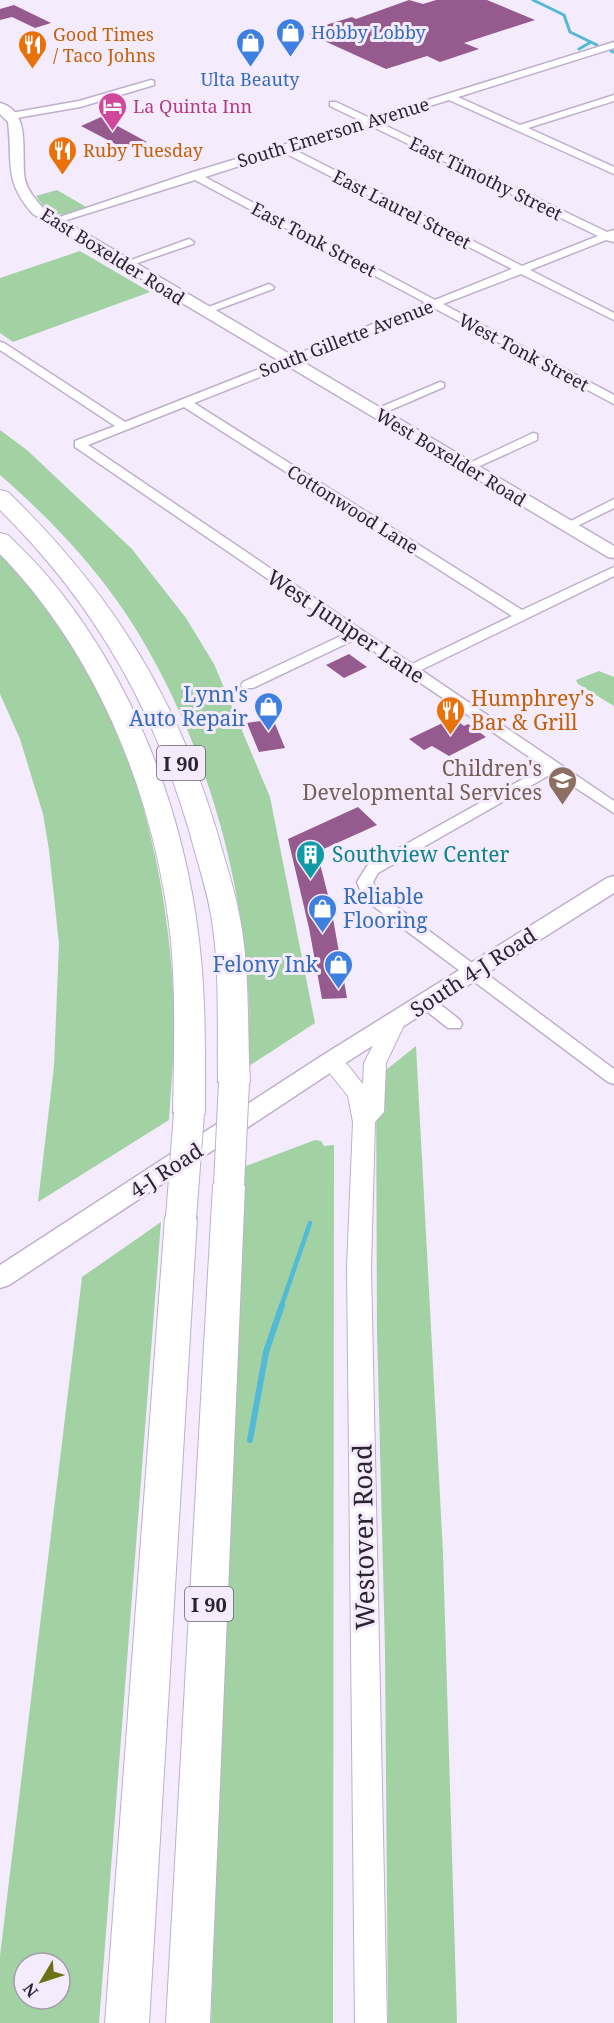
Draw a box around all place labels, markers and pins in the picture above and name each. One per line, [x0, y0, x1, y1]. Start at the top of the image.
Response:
shop icon: Hobby Lobby [274, 16, 306, 58]
place label: Hobby Lobby [311, 20, 427, 44]
place label: Good Times / Taco Johns [53, 22, 155, 67]
shop icon: Ulta Beauty [234, 26, 266, 68]
restaurant icon: Good Times / Taco Johns [16, 28, 48, 70]
place label: Ulta Beauty [200, 67, 300, 91]
hotel icon: La Quinta Inn [96, 90, 128, 132]
place label: La Quinta Inn [133, 94, 253, 118]
restaurant icon: Ruby Tuesday [46, 134, 78, 176]
place label: Ruby Tuesday [83, 138, 204, 162]
place label: Lynn's Auto Repair [129, 680, 248, 732]
place label: Humphrey's Bar & Grill [471, 684, 594, 736]
shop icon: Lynn's Auto Repair [253, 690, 285, 732]
restaurant icon: Humphrey's Bar & Grill [434, 694, 466, 736]
place label: Children's Developmental Services [302, 754, 542, 806]
school or university icon: Children's Developmental Services [547, 764, 579, 806]
building icon: Southview Center [295, 838, 327, 880]
place label: Southview Center [332, 840, 510, 868]
place label: Reliable Flooring [343, 882, 428, 934]
shop icon: Reliable Flooring [306, 892, 338, 934]
shop icon: Felony Ink [323, 948, 355, 990]
place label: Felony Ink [213, 950, 319, 978]

